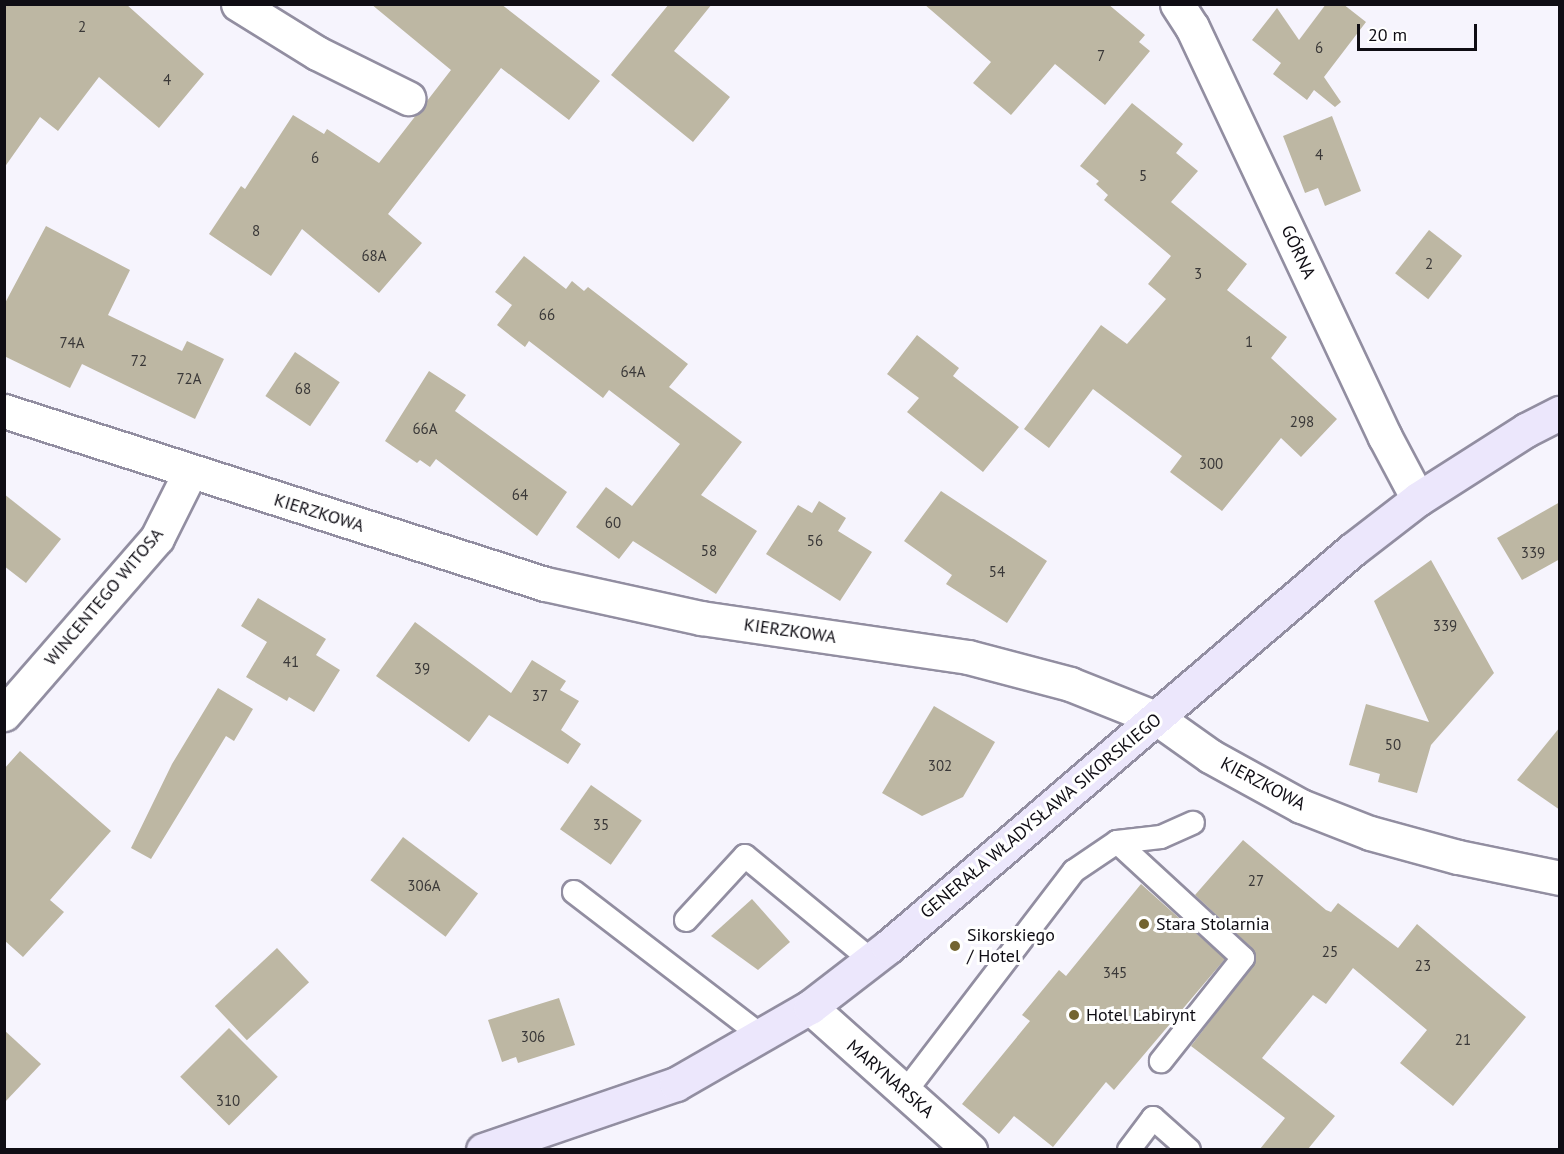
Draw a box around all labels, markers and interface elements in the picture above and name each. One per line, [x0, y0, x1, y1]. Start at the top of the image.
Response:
scale bar [1360, 12, 1480, 50]
house number: 2 [78, 18, 86, 36]
text: 20 m [1368, 23, 1407, 46]
house number: 6 [1315, 39, 1323, 57]
house number: 7 [1097, 47, 1105, 65]
house number: 4 [163, 71, 171, 89]
house number: 4 [1315, 146, 1323, 164]
house number: 6 [311, 149, 319, 167]
house number: 5 [1139, 167, 1147, 185]
house number: 8 [252, 222, 260, 240]
street label: GÓRNA [1276, 222, 1320, 282]
house number: 68A [361, 247, 387, 265]
house number: 2 [1425, 255, 1433, 273]
house number: 3 [1194, 265, 1202, 283]
house number: 66 [539, 306, 555, 324]
house number: 1 [1245, 333, 1253, 351]
house number: 74A [59, 334, 85, 352]
house number: 72 [131, 352, 147, 370]
house number: 64A [620, 363, 646, 381]
house number: 72A [176, 370, 202, 388]
house number: 68 [295, 380, 311, 398]
house number: 298 [1290, 413, 1314, 431]
house number: 66A [412, 420, 438, 438]
house number: 300 [1199, 455, 1223, 473]
house number: 64 [512, 486, 528, 504]
street label: KIERZKOWA [271, 489, 367, 537]
house number: 60 [605, 514, 621, 532]
street label: WINCENTEGO WITOSA [40, 524, 168, 670]
house number: 56 [807, 532, 823, 550]
house number: 58 [701, 542, 717, 560]
house number: 339 [1521, 544, 1545, 562]
house number: 54 [989, 563, 1005, 581]
street label: KIERZKOWA [742, 614, 838, 648]
house number: 339 [1433, 617, 1457, 635]
house number: 41 [283, 653, 299, 671]
house number: 39 [414, 660, 430, 678]
house number: 37 [532, 687, 548, 705]
street label: GENERAŁA WŁADYSŁAWA SIKORSKIEGO [916, 708, 1166, 924]
house number: 50 [1385, 736, 1401, 754]
street label: KIERZKOWA [1217, 753, 1309, 815]
house number: 302 [928, 757, 952, 775]
house number: 35 [593, 816, 609, 834]
house number: 27 [1248, 872, 1264, 890]
house number: 306A [407, 877, 441, 895]
place label: Stara Stolarnia [1156, 913, 1269, 935]
marker: Stara Stolarnia [1137, 917, 1151, 931]
place label: Sikorskiego / Hotel [967, 925, 1055, 968]
marker: Sikorskiego / Hotel [948, 939, 962, 953]
house number: 25 [1322, 943, 1338, 961]
house number: 23 [1415, 957, 1431, 975]
house number: 345 [1103, 964, 1127, 982]
place label: Hotel Labirynt [1086, 1004, 1196, 1026]
marker: Hotel Labirynt [1067, 1008, 1081, 1022]
house number: 306 [521, 1028, 545, 1046]
house number: 21 [1455, 1031, 1471, 1049]
street label: MARYNARSKA [842, 1035, 938, 1123]
house number: 310 [216, 1092, 240, 1110]

